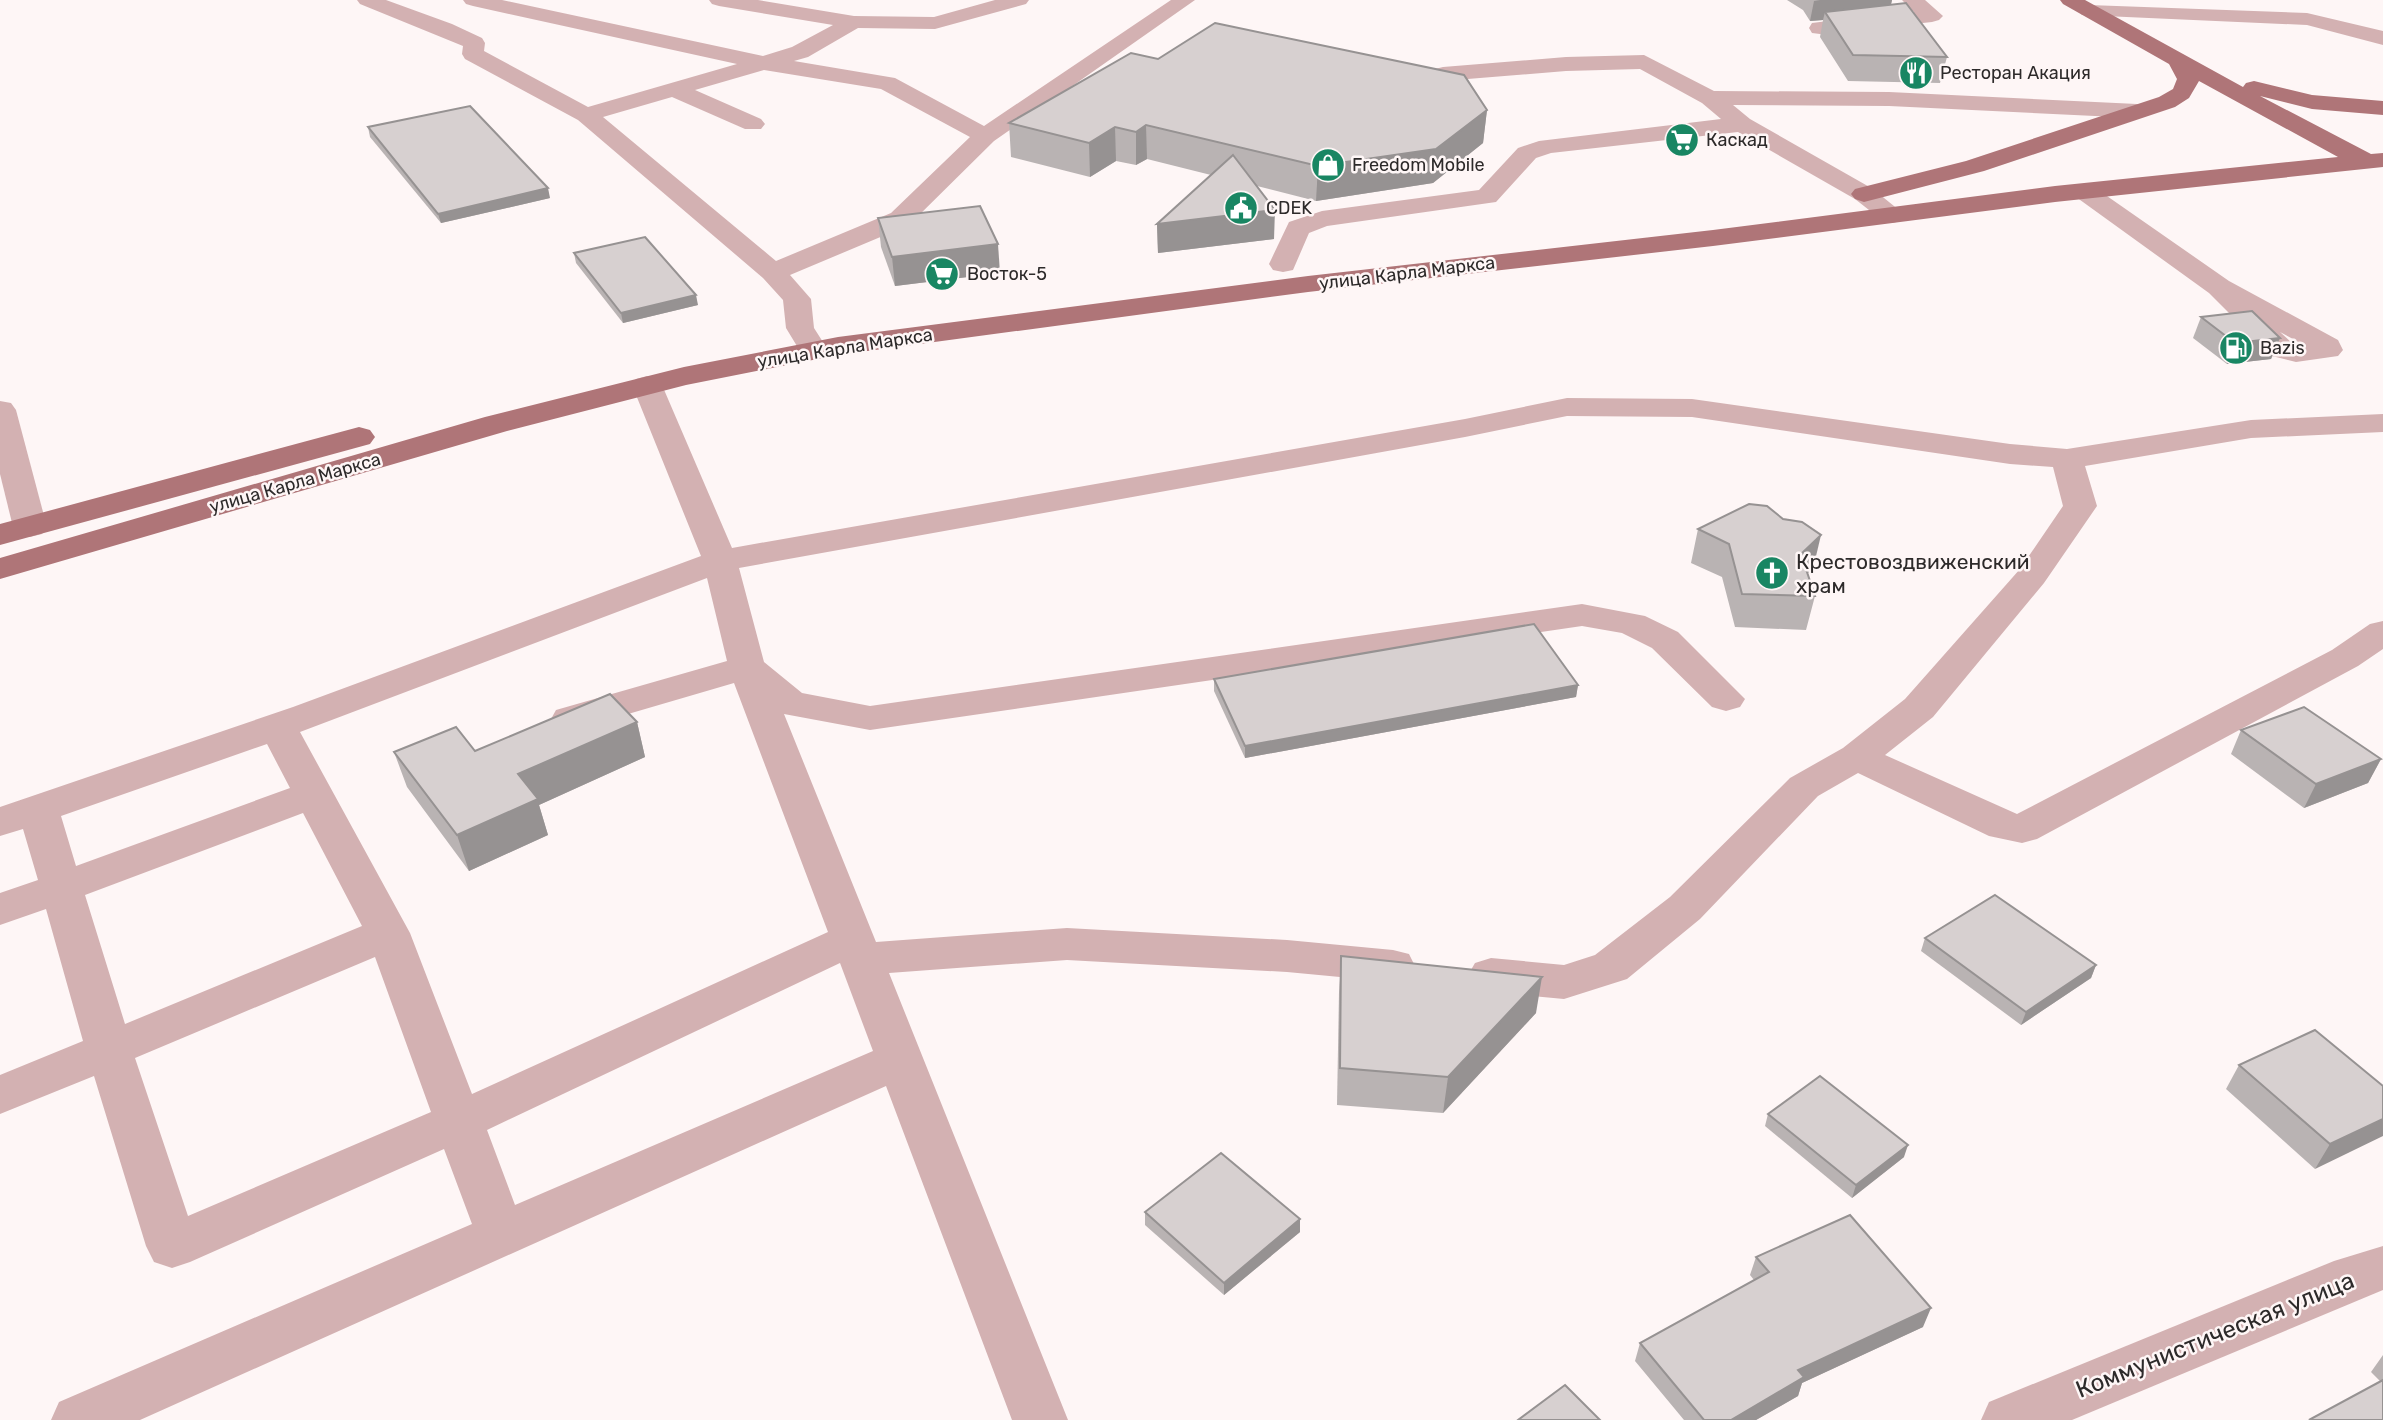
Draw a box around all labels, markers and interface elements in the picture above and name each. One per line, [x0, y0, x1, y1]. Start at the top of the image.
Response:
restaurant icon: Ресторан Акация [1897, 54, 1935, 92]
place label: Ресторан Акация [1940, 62, 2091, 84]
supermarket icon: Каскад [1663, 121, 1701, 159]
place label: Каскад [1706, 129, 1768, 151]
shop icon: Freedom Mobile [1309, 146, 1347, 184]
place label: Freedom Mobile [1352, 154, 1485, 176]
public building icon: CDEK [1222, 189, 1260, 227]
place label: CDEK [1266, 197, 1312, 219]
street label: улица Карла Маркса [1318, 251, 1496, 295]
supermarket icon: Восток-5 [923, 255, 961, 293]
place label: Восток-5 [967, 263, 1047, 285]
street label: улица Карла Маркса [756, 323, 934, 373]
fuel station icon: Bazis [2217, 329, 2255, 367]
place label: Bazis [2260, 337, 2305, 359]
street label: улица Карла Маркса [207, 448, 383, 518]
place label: Крестовоздвиженский храм [1796, 549, 2030, 598]
church icon: Крестовоздвиженский храм [1753, 554, 1791, 592]
street label: Коммунистическая улица [2072, 1266, 2358, 1404]

